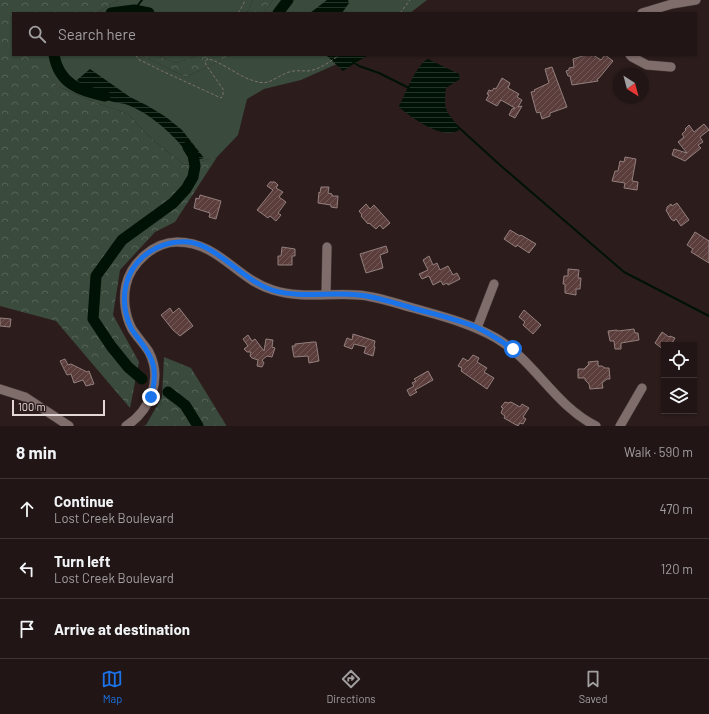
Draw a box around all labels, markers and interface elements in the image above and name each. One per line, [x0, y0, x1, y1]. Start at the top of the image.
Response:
search box [12, 12, 697, 56]
icon: search [26, 23, 48, 45]
text: Search here [58, 25, 136, 43]
north arrow [613, 68, 649, 104]
route start [504, 340, 522, 358]
map controls [661, 342, 697, 414]
button: locate [661, 342, 697, 378]
button: layers [661, 378, 697, 414]
route end [142, 388, 160, 406]
scale bar [12, 398, 105, 417]
text: 100 m [18, 400, 46, 413]
text: 8 min [16, 442, 56, 462]
text: Walk · 590 m [624, 444, 693, 460]
text: Continue [54, 492, 114, 510]
icon: ahead [16, 498, 38, 520]
text: 470 m [659, 501, 693, 517]
text: Lost Creek Boulevard [54, 510, 174, 526]
text: Turn left [54, 552, 110, 570]
icon: left [16, 558, 38, 580]
text: 120 m [661, 561, 693, 577]
text: Lost Creek Boulevard [54, 570, 174, 586]
icon: arrive [16, 618, 38, 640]
text: Arrive at destination [54, 620, 190, 638]
tab: Map [101, 668, 123, 705]
tab: Directions [326, 668, 376, 705]
tab: Saved [579, 668, 608, 705]

